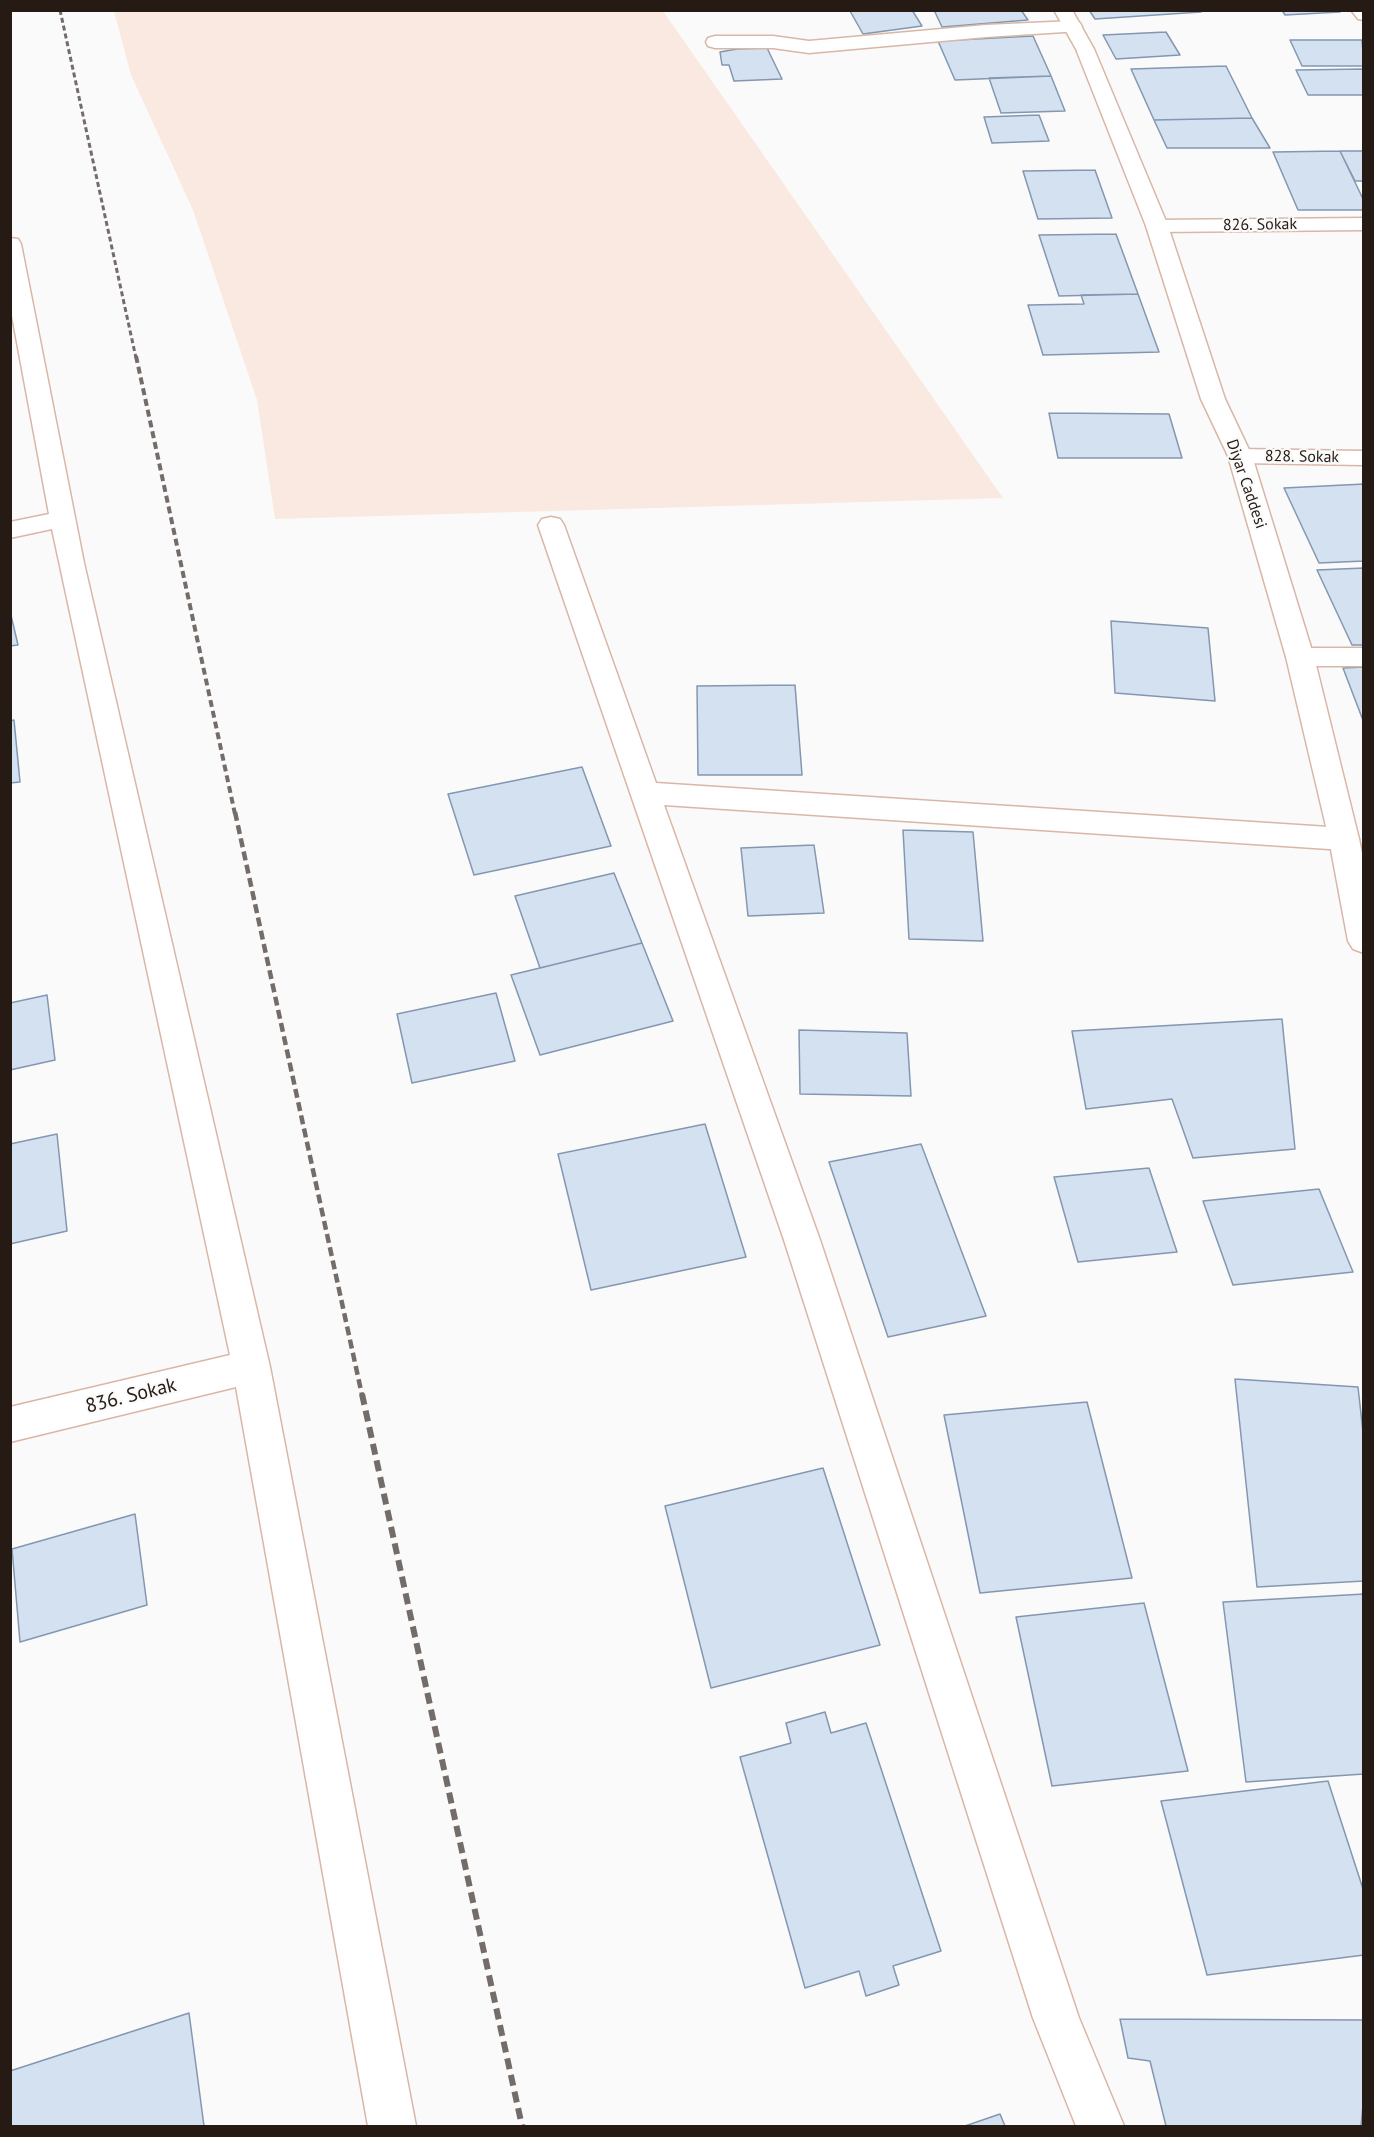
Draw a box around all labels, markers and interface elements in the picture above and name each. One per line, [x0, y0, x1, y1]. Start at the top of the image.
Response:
street label: 826. Sokak [1223, 215, 1297, 235]
street label: Diyar Caddesi [1222, 437, 1270, 531]
street label: 828. Sokak [1265, 447, 1339, 467]
street label: 836. Sokak [83, 1373, 179, 1419]

